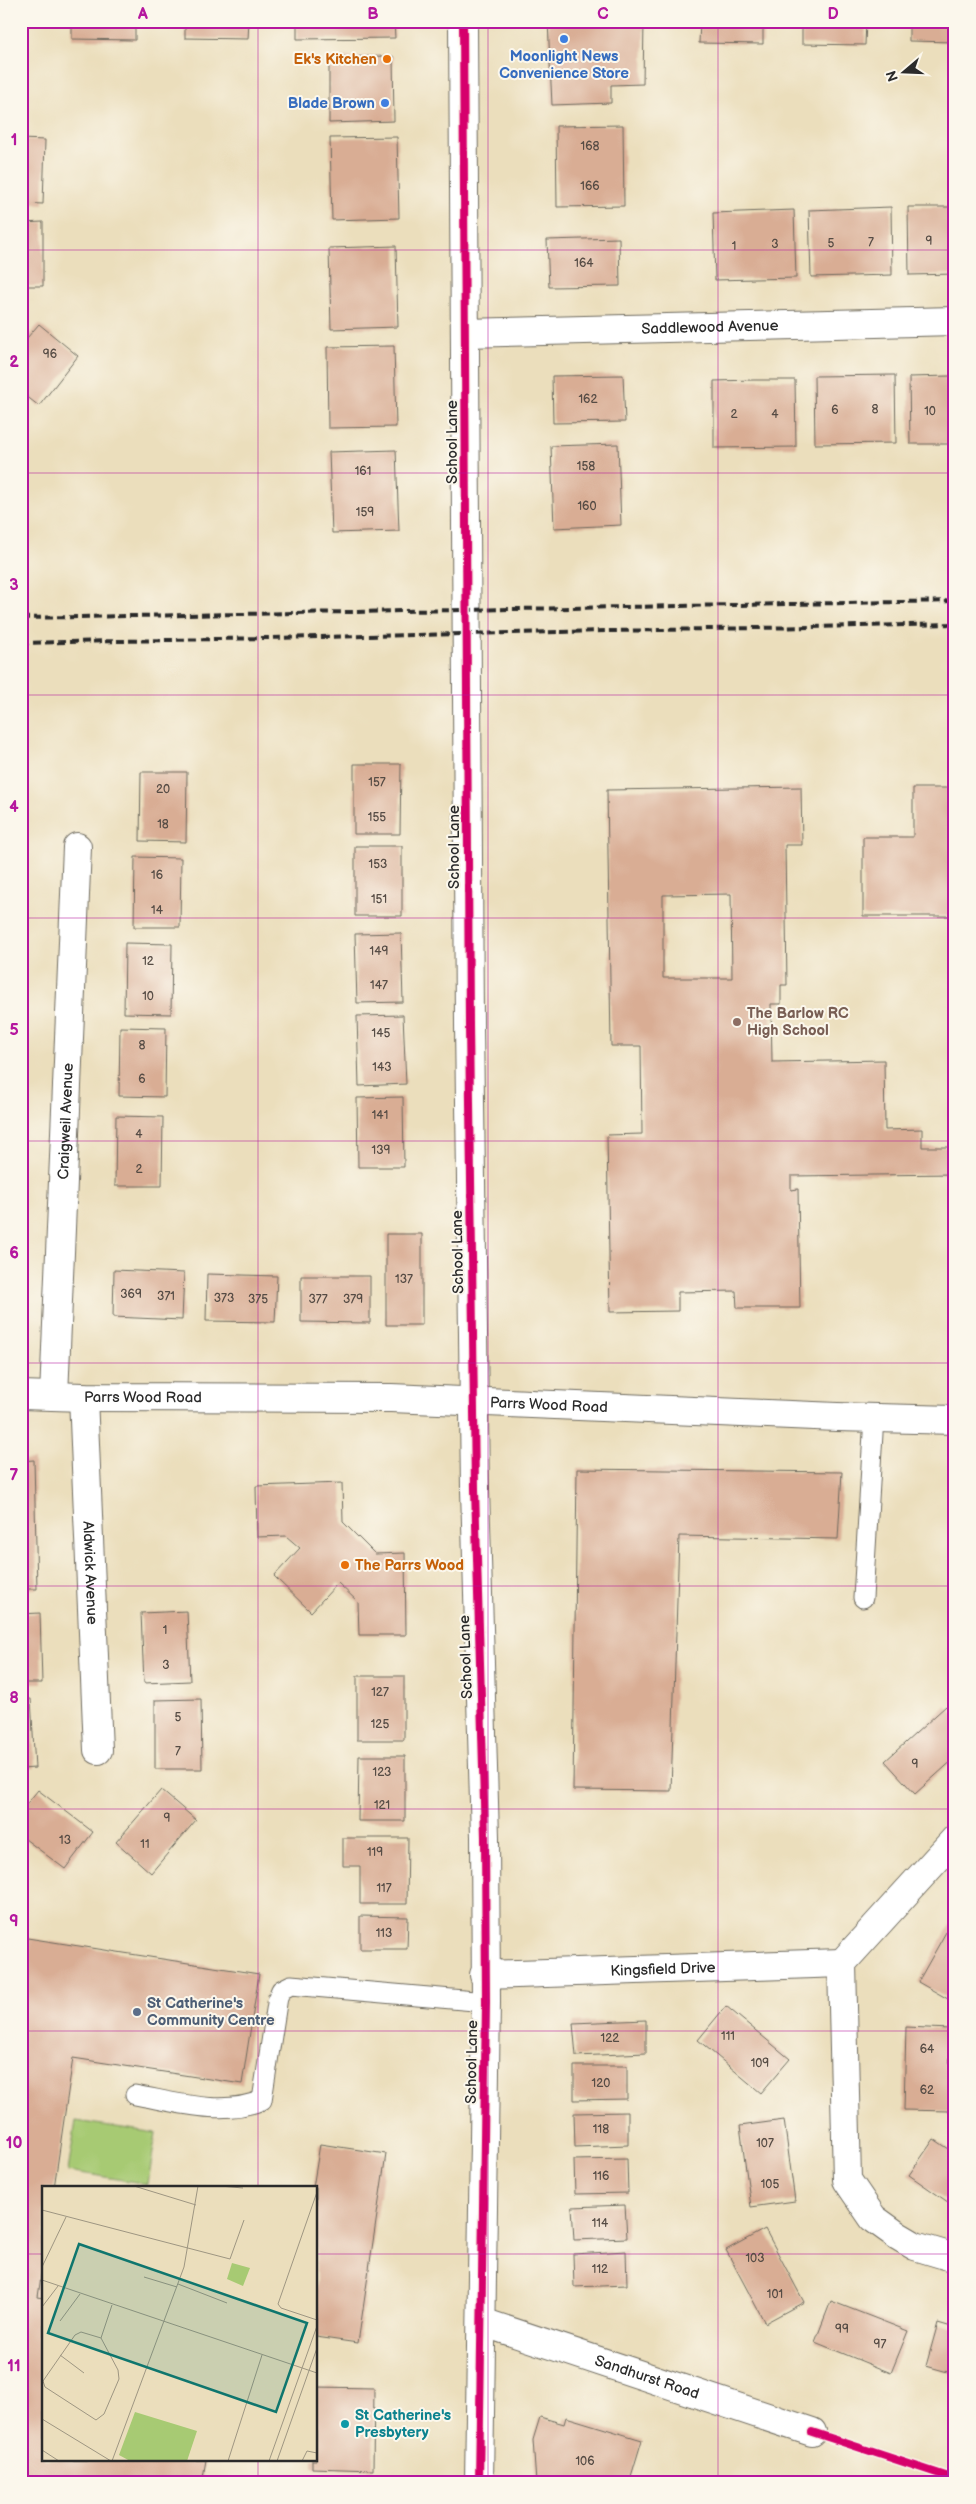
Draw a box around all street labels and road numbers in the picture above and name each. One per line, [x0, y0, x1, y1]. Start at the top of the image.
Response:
street label: Saddlewood Avenue [641, 316, 779, 338]
street label: School Lane [443, 400, 462, 484]
street label: School Lane [445, 805, 464, 889]
street label: Craigweil Avenue [54, 1062, 77, 1180]
street label: School Lane [448, 1210, 468, 1294]
street label: Parrs Wood Road [84, 1388, 202, 1407]
street label: Parrs Wood Road [489, 1393, 608, 1417]
street label: Aldwick Avenue [79, 1521, 102, 1625]
street label: School Lane [455, 1615, 477, 1699]
street label: Kingsfield Drive [610, 1958, 716, 1980]
street label: School Lane [462, 2020, 482, 2104]
street label: Sandhurst Road [592, 2351, 702, 2403]

